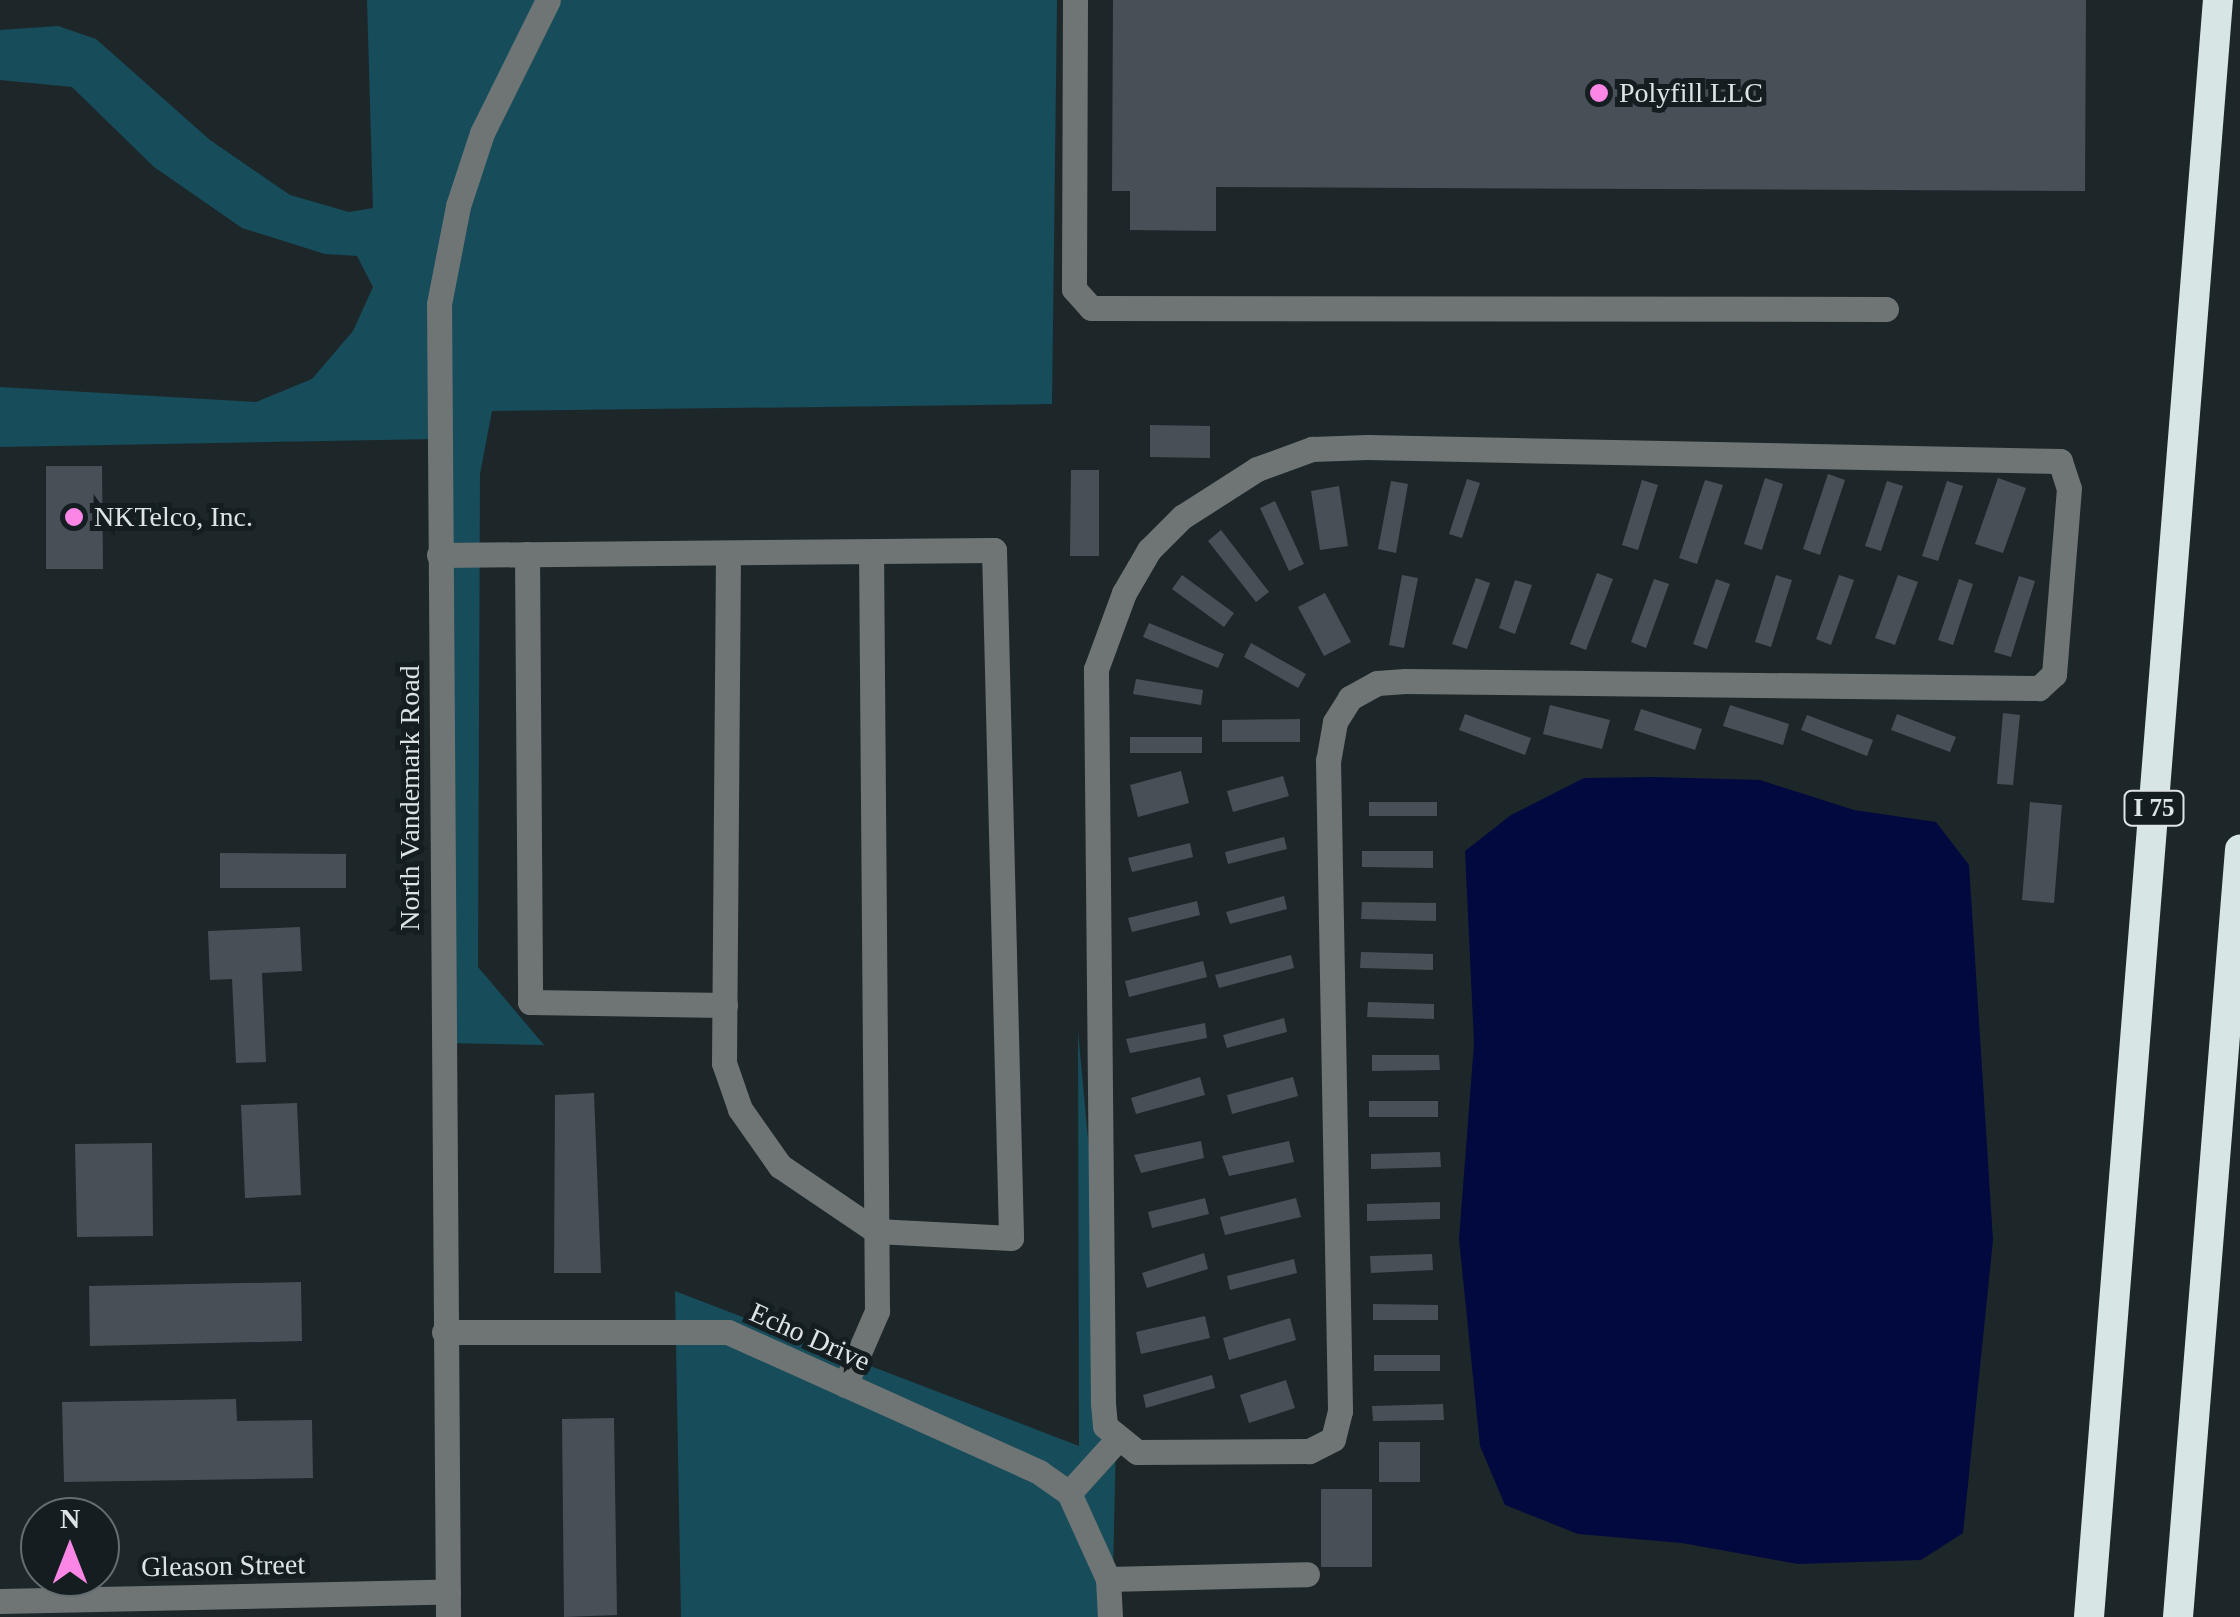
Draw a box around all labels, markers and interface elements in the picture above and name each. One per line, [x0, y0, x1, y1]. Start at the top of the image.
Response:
place label: Polyfill LLC [1619, 76, 1763, 110]
marker: Polyfill LLC [1588, 82, 1610, 104]
place label: NKTelco, Inc. [94, 500, 253, 534]
marker: NKTelco, Inc. [63, 506, 85, 528]
street label: North Vandemark Road [393, 665, 427, 931]
road number: I 75 [2122, 788, 2186, 828]
street label: Echo Drive [745, 1296, 875, 1378]
north arrow [20, 1497, 120, 1597]
text: N [60, 1503, 80, 1534]
street label: Gleason Street [141, 1548, 305, 1584]

